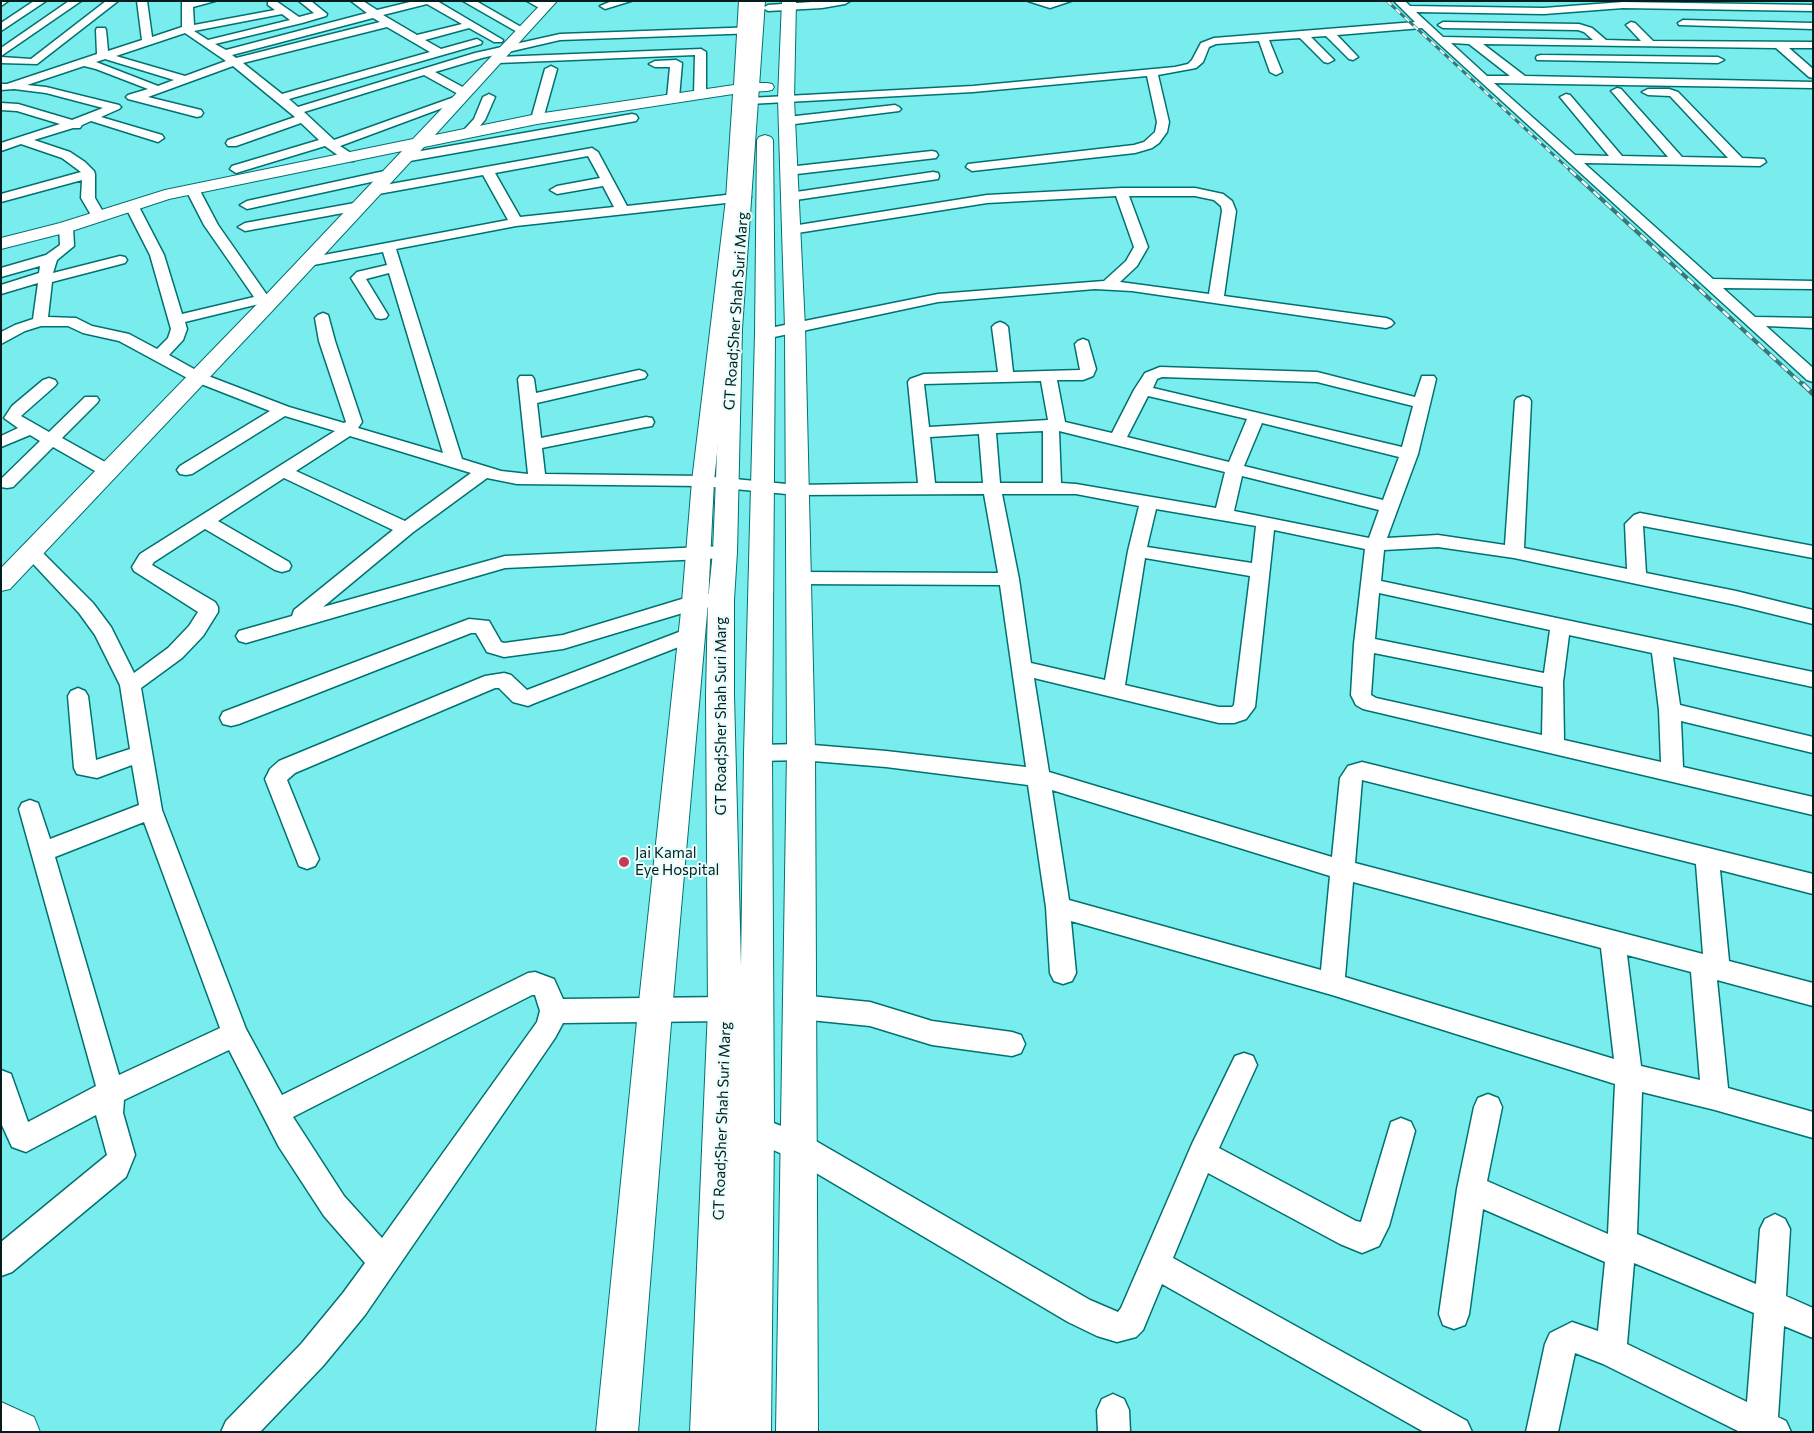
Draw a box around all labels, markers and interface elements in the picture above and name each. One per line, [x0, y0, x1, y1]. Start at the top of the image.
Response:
street label: GT Road;Sher Shah Suri Marg [720, 211, 752, 411]
street label: GT Road;Sher Shah Suri Marg [712, 617, 730, 815]
place label: Jai Kamal Eye Hospital [635, 844, 719, 879]
marker: Jai Kamal Eye Hospital [617, 855, 631, 869]
street label: GT Road;Sher Shah Suri Marg [710, 1021, 734, 1221]

